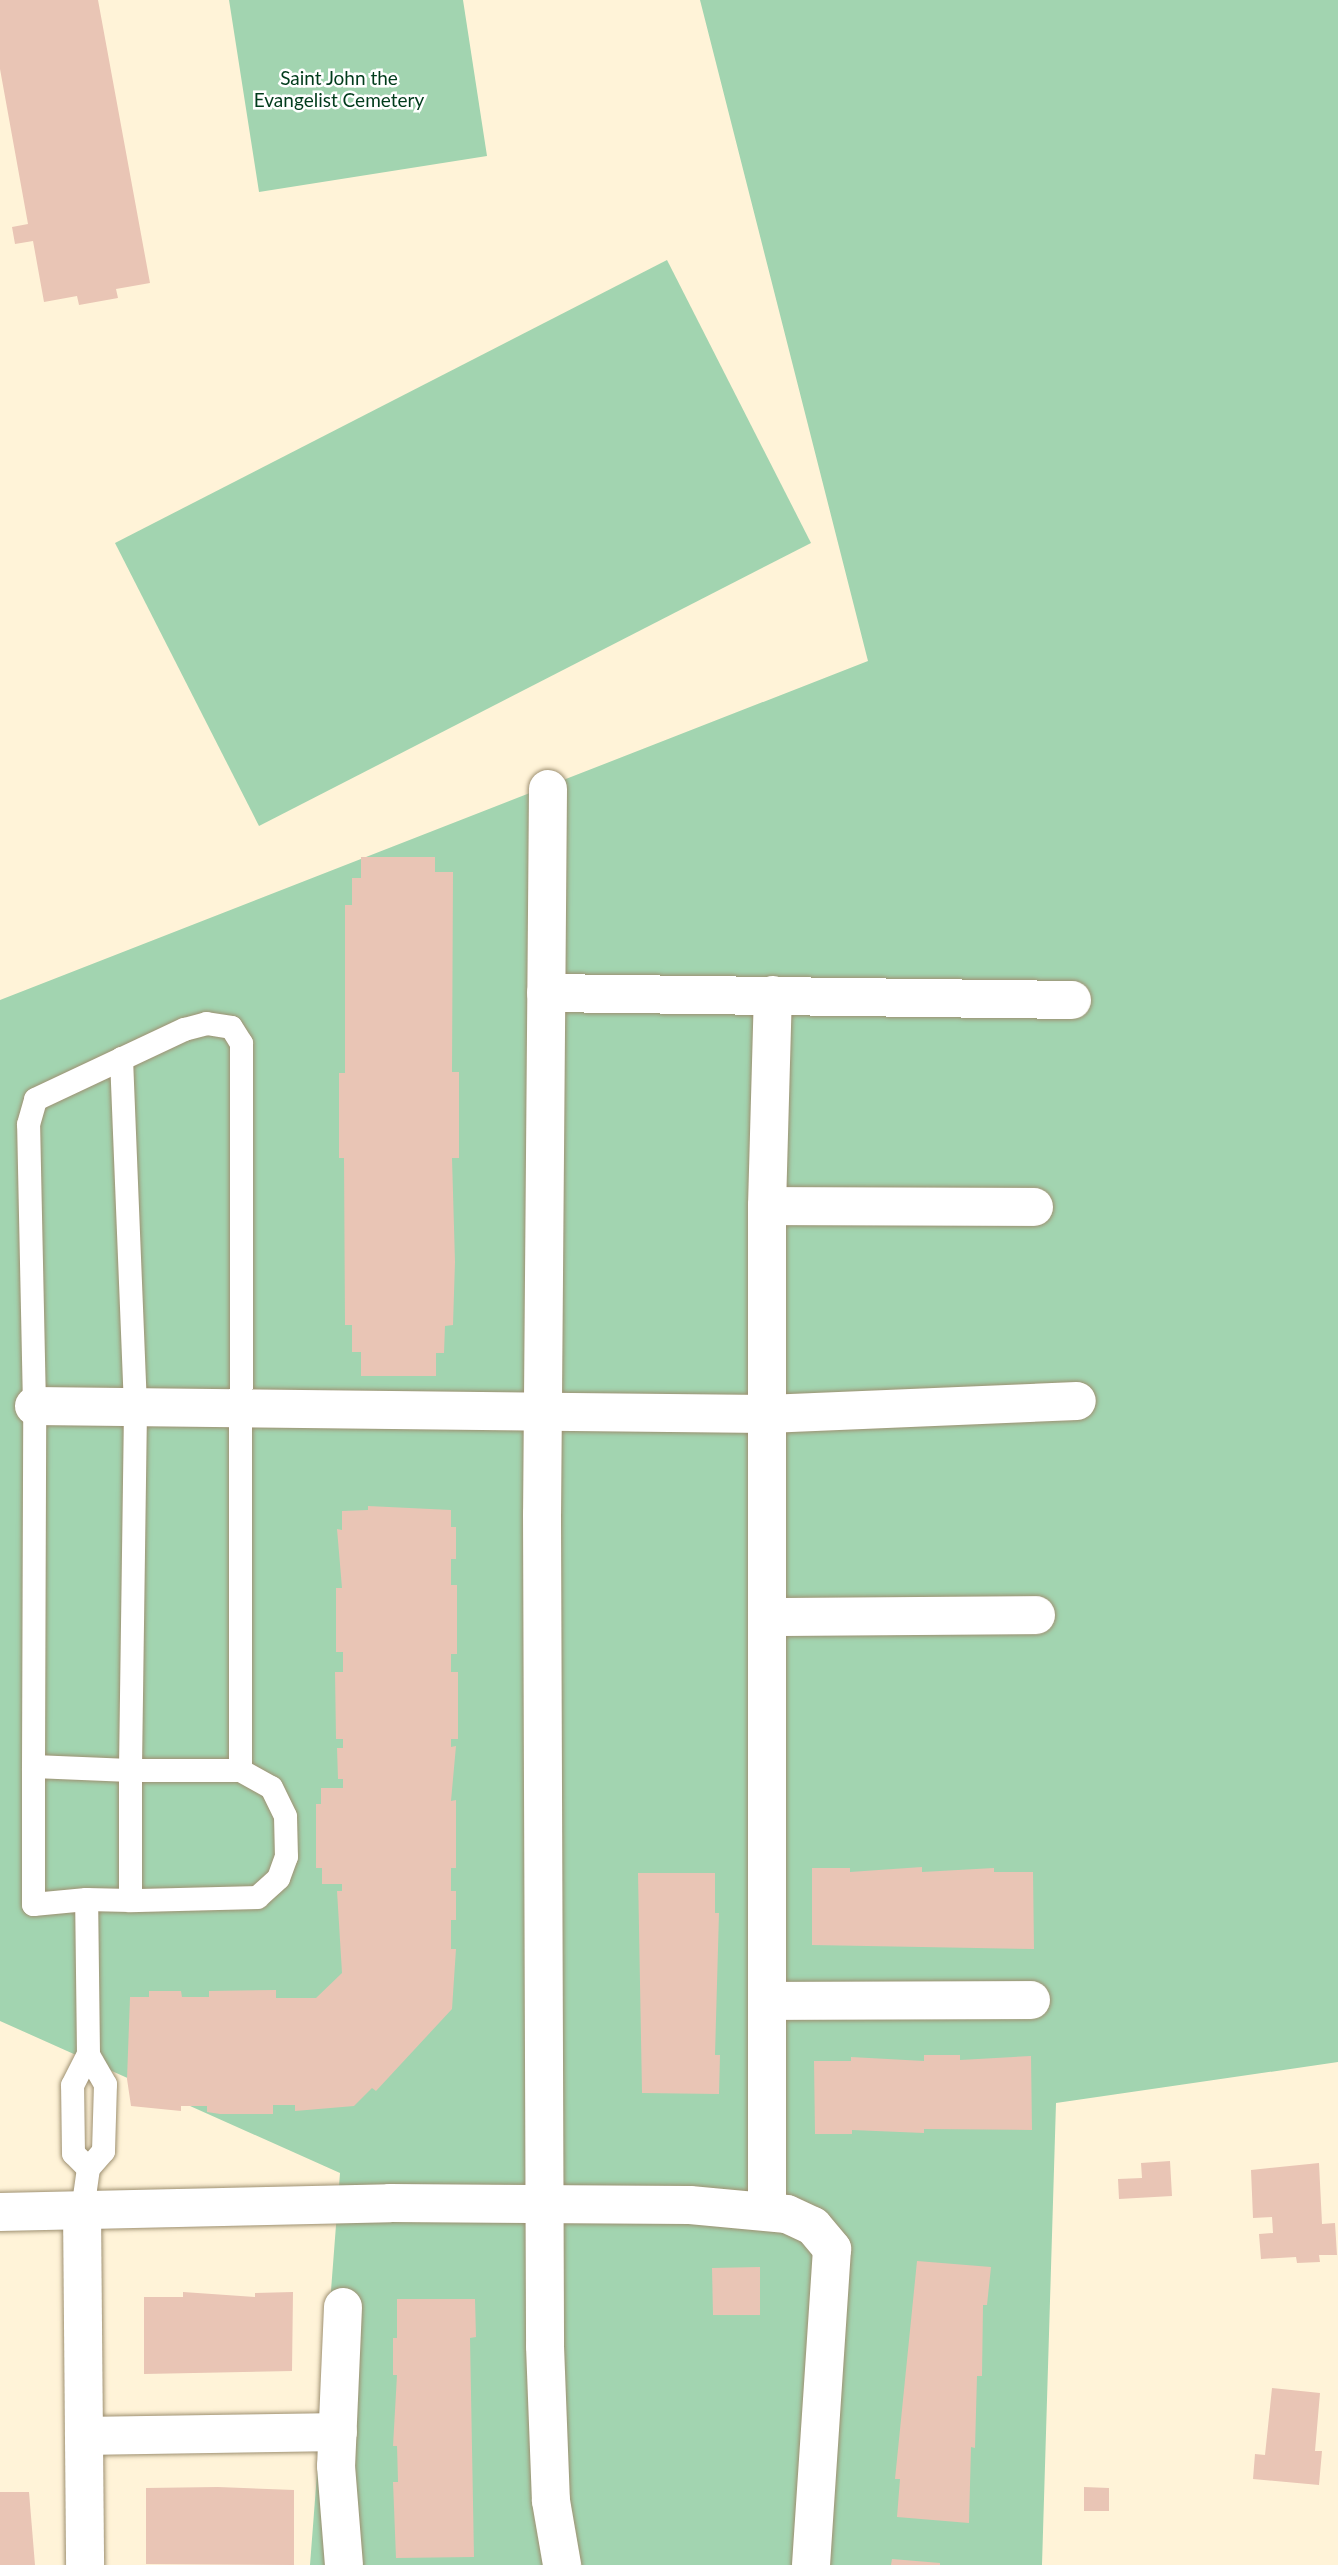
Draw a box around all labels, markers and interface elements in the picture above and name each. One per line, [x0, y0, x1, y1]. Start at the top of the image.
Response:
park label: Saint John the Evangelist Cemetery [254, 67, 424, 111]

